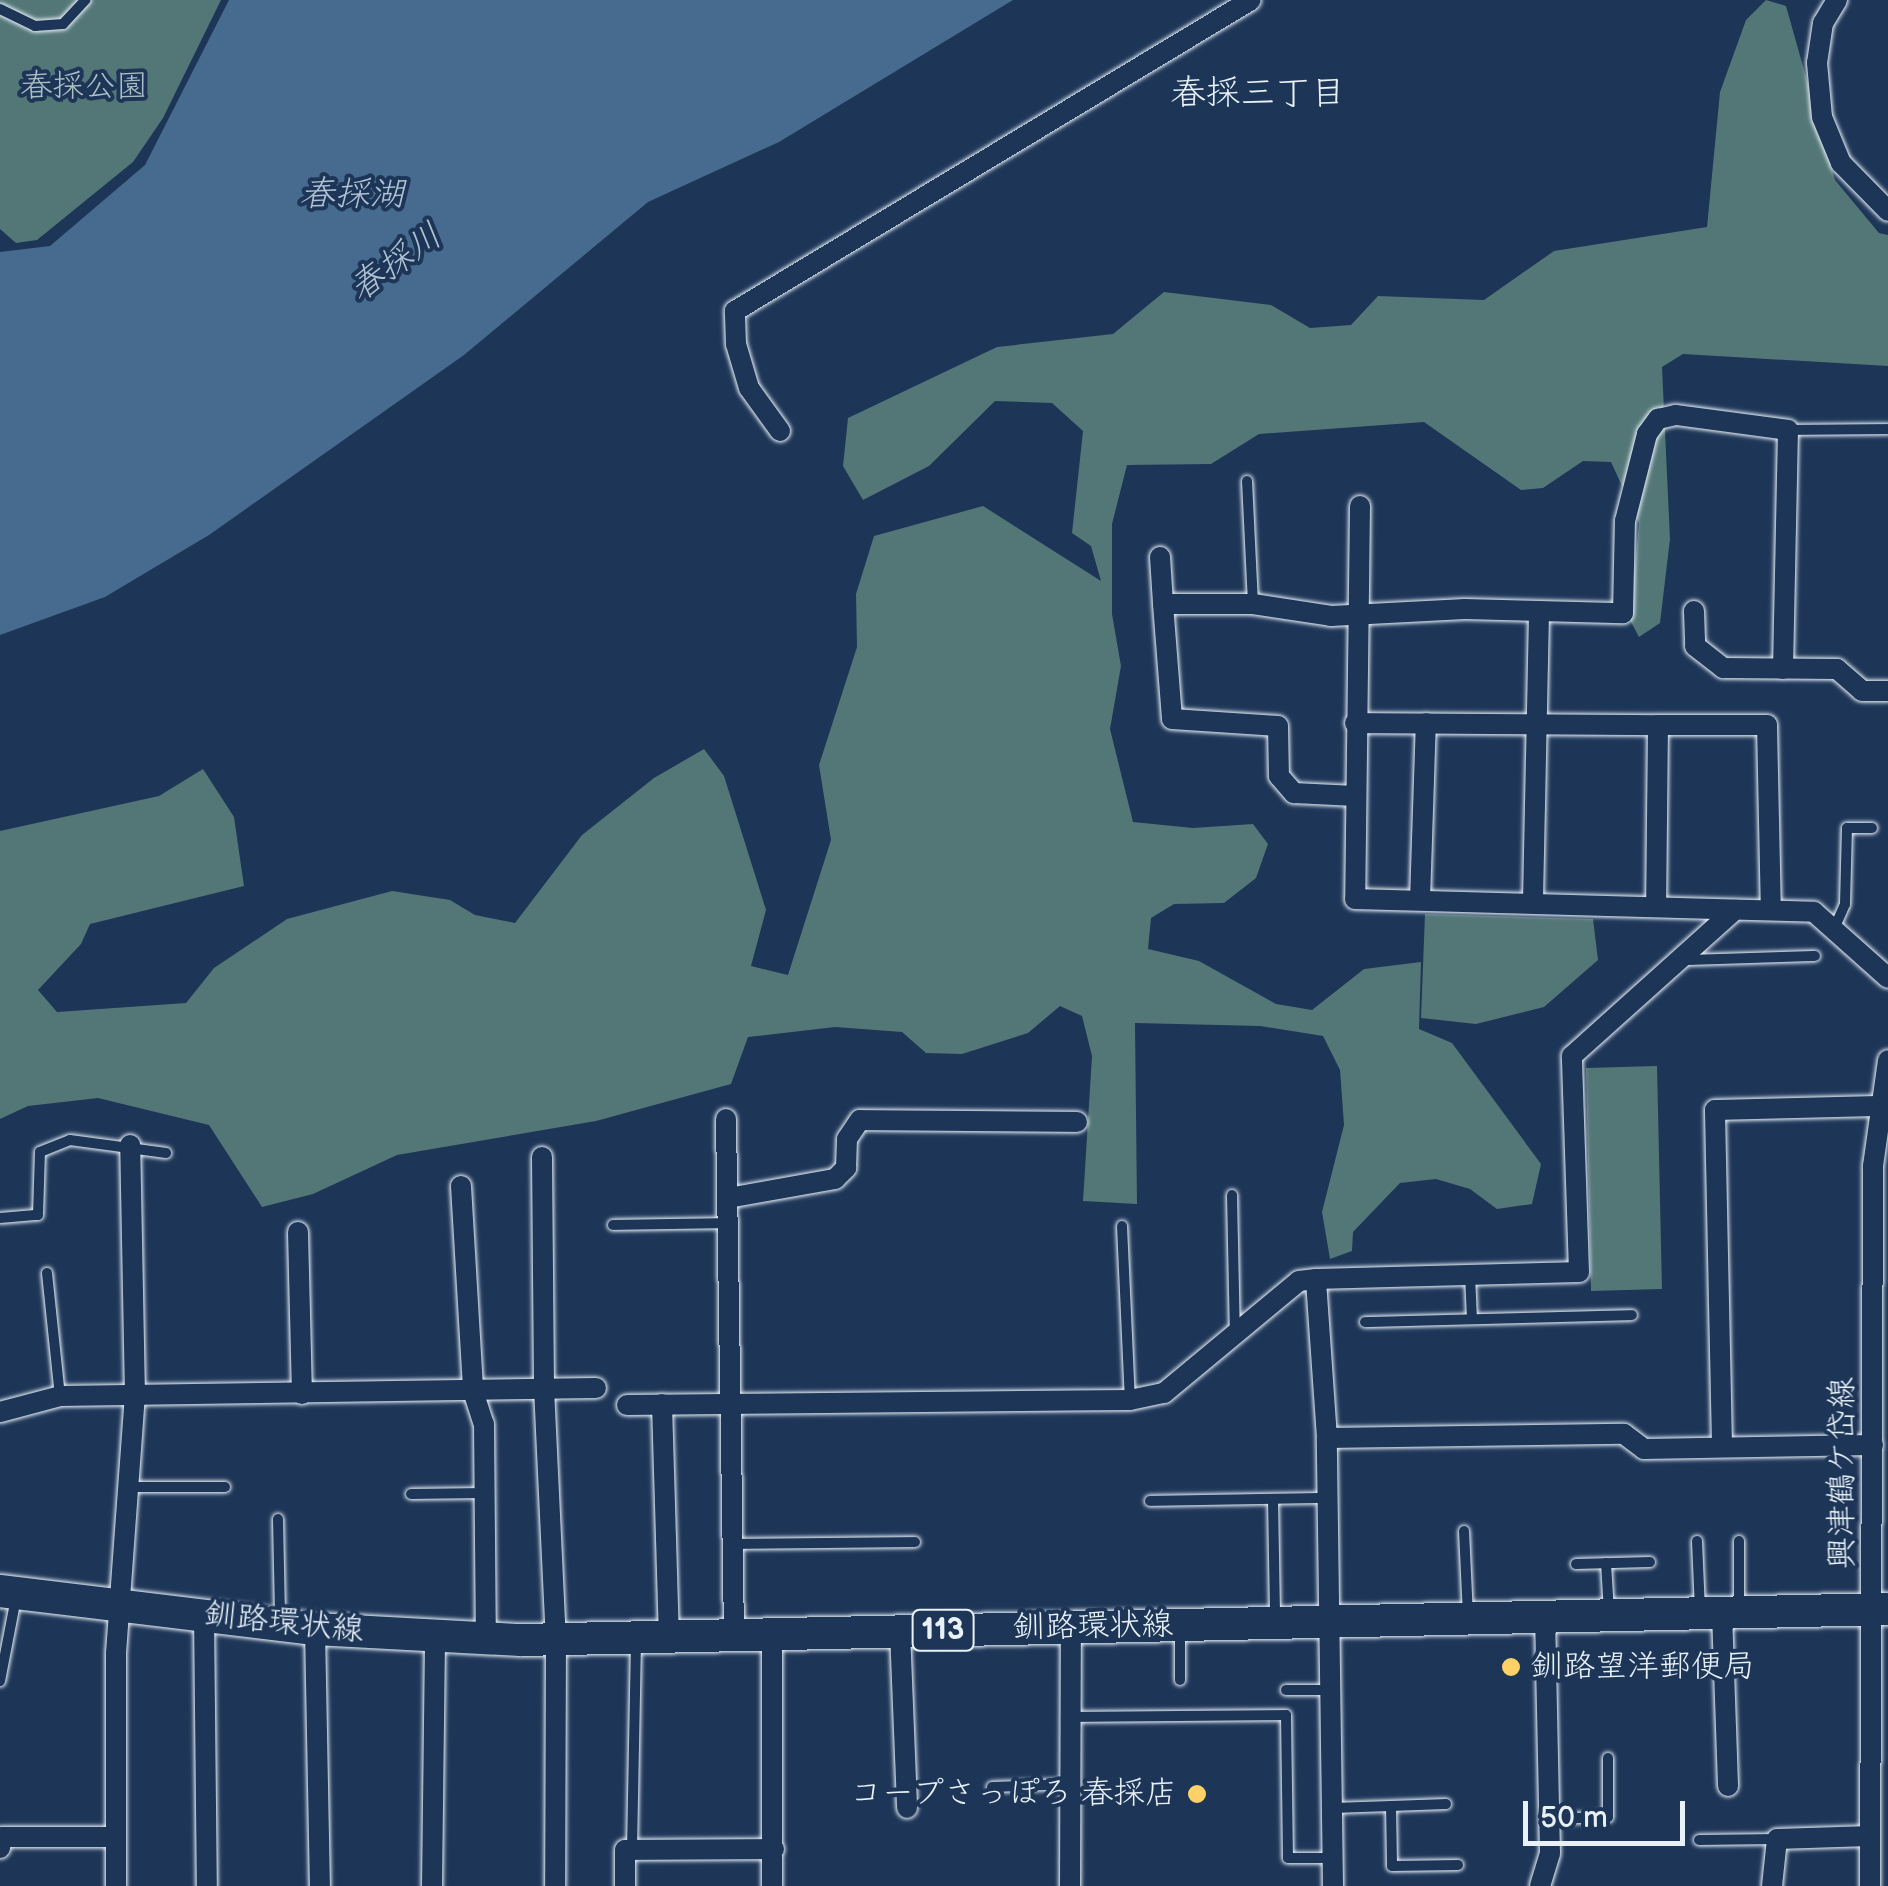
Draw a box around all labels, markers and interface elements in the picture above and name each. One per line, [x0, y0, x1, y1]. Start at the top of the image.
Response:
park label: 春採公園 [20, 68, 148, 106]
district label: 春採三丁目 [1171, 73, 1345, 115]
water label: 春採湖 [300, 174, 404, 216]
water label: 春採川 [341, 215, 451, 311]
street label: 興津鶴ケ岱線 [1824, 1377, 1862, 1569]
street label: 釧路環状線 [202, 1596, 366, 1650]
road number: 113 [910, 1605, 976, 1655]
street label: 釧路環状線 [1013, 1606, 1173, 1648]
place label: 釧路望洋郵便局 [1531, 1648, 1755, 1686]
marker: 釧路望洋郵便局 [1500, 1656, 1522, 1678]
place label: コープさっぽろ 春採店 [848, 1775, 1177, 1813]
scale bar [1528, 1781, 1690, 1843]
marker: コープさっぽろ 春採店 [1186, 1783, 1208, 1805]
text: 50 m [1540, 1800, 1608, 1836]

